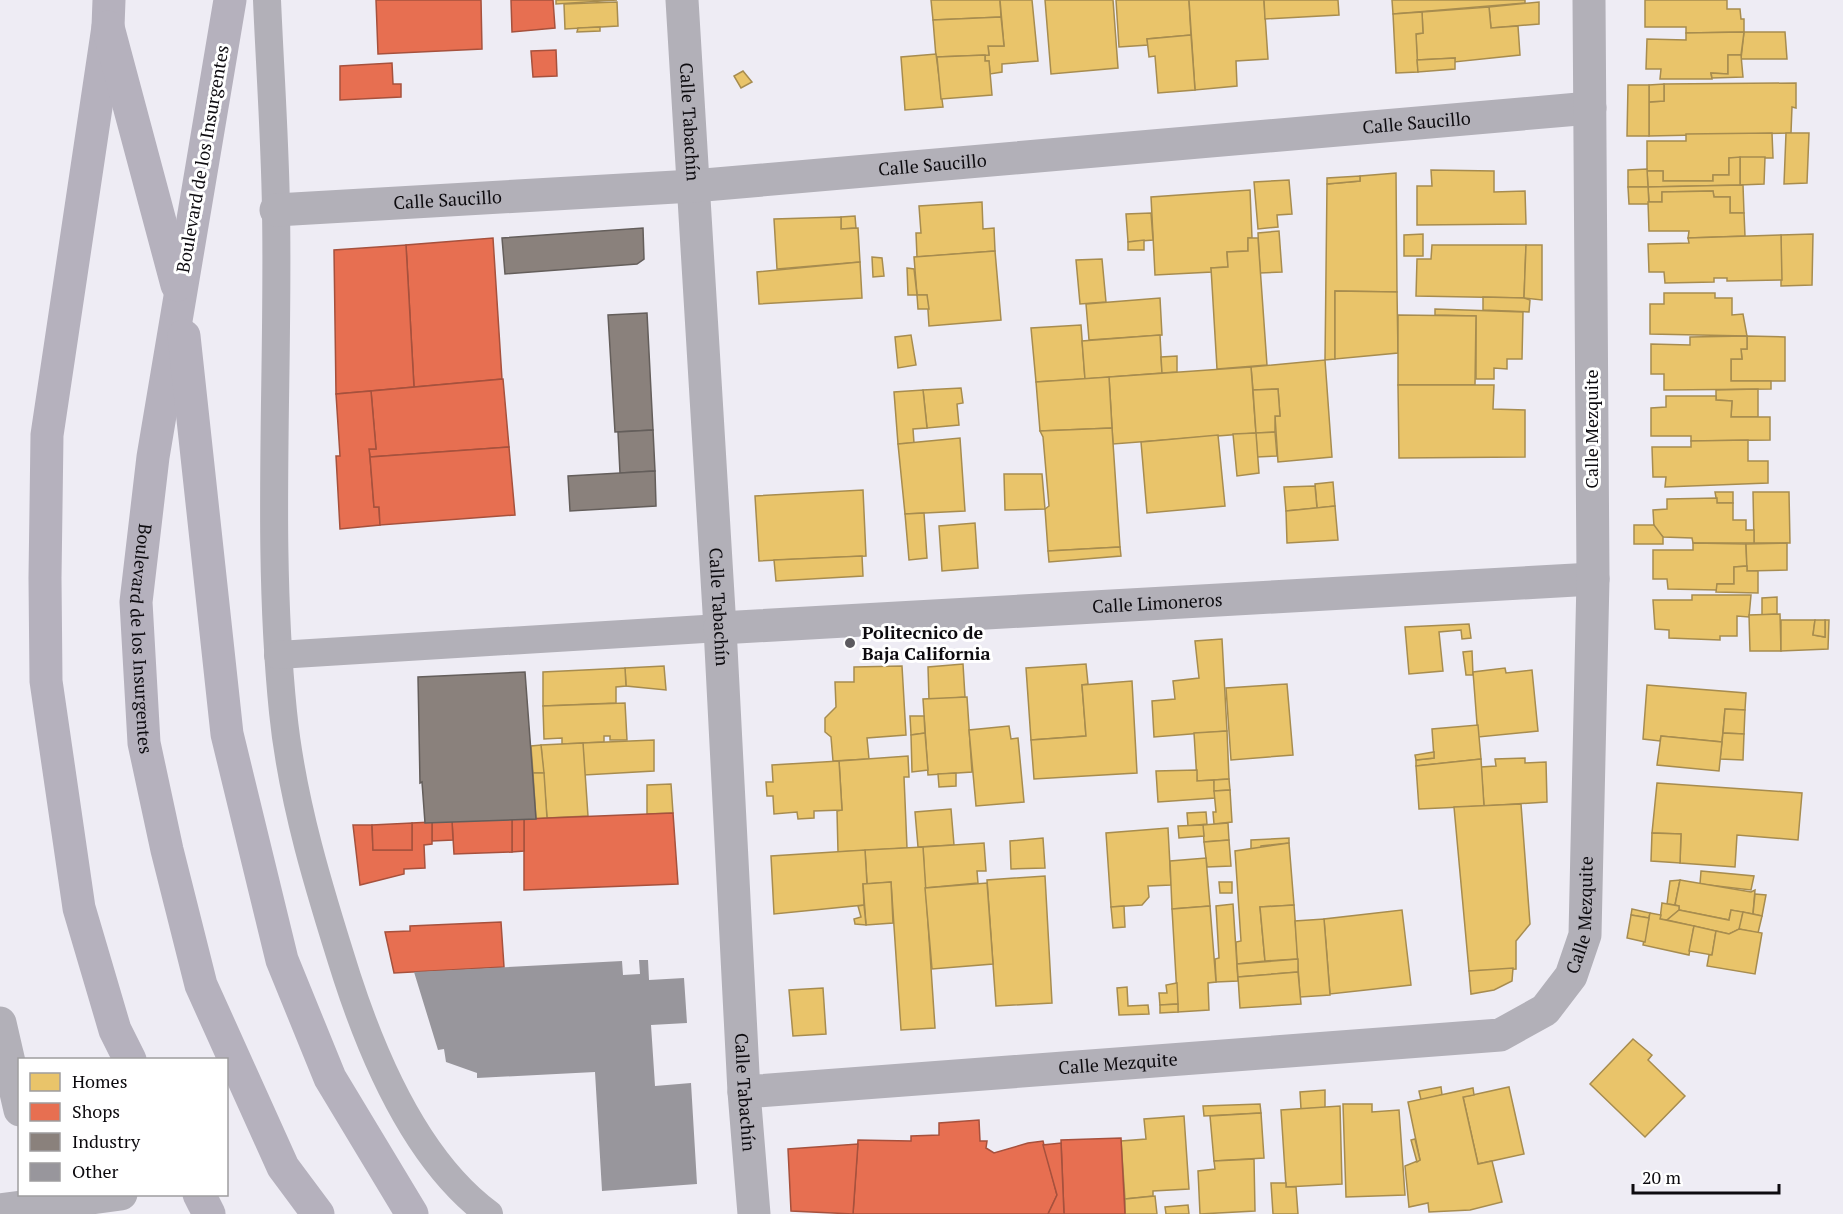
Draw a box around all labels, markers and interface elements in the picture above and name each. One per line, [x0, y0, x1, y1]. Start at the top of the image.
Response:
street label: Boulevard de los Insurgentes [170, 43, 234, 275]
street label: Calle Tabachín [675, 62, 706, 182]
street label: Calle Saucillo [1361, 105, 1472, 139]
street label: Calle Saucillo [877, 148, 988, 181]
street label: Calle Saucillo [393, 184, 503, 214]
street label: Calle Mezquite [1579, 369, 1603, 489]
street label: Boulevard de los Insurgentes [125, 522, 159, 756]
street label: Calle Tabachín [704, 547, 735, 667]
street label: Calle Limoneros [1092, 587, 1223, 618]
place label: Politecnico de Baja California [862, 620, 991, 665]
marker: Politecnico de Baja California [843, 636, 857, 650]
street label: Calle Mezquite [1560, 856, 1598, 977]
street label: Calle Tabachín [730, 1032, 762, 1153]
street label: Calle Mezquite [1057, 1046, 1178, 1079]
legend [18, 1058, 228, 1196]
text: Homes [72, 1069, 127, 1093]
text: Shops [72, 1099, 120, 1123]
text: Industry [72, 1129, 141, 1153]
scale bar [1633, 1157, 1778, 1195]
text: Other [72, 1159, 119, 1183]
text: 20 m [1642, 1165, 1682, 1189]

